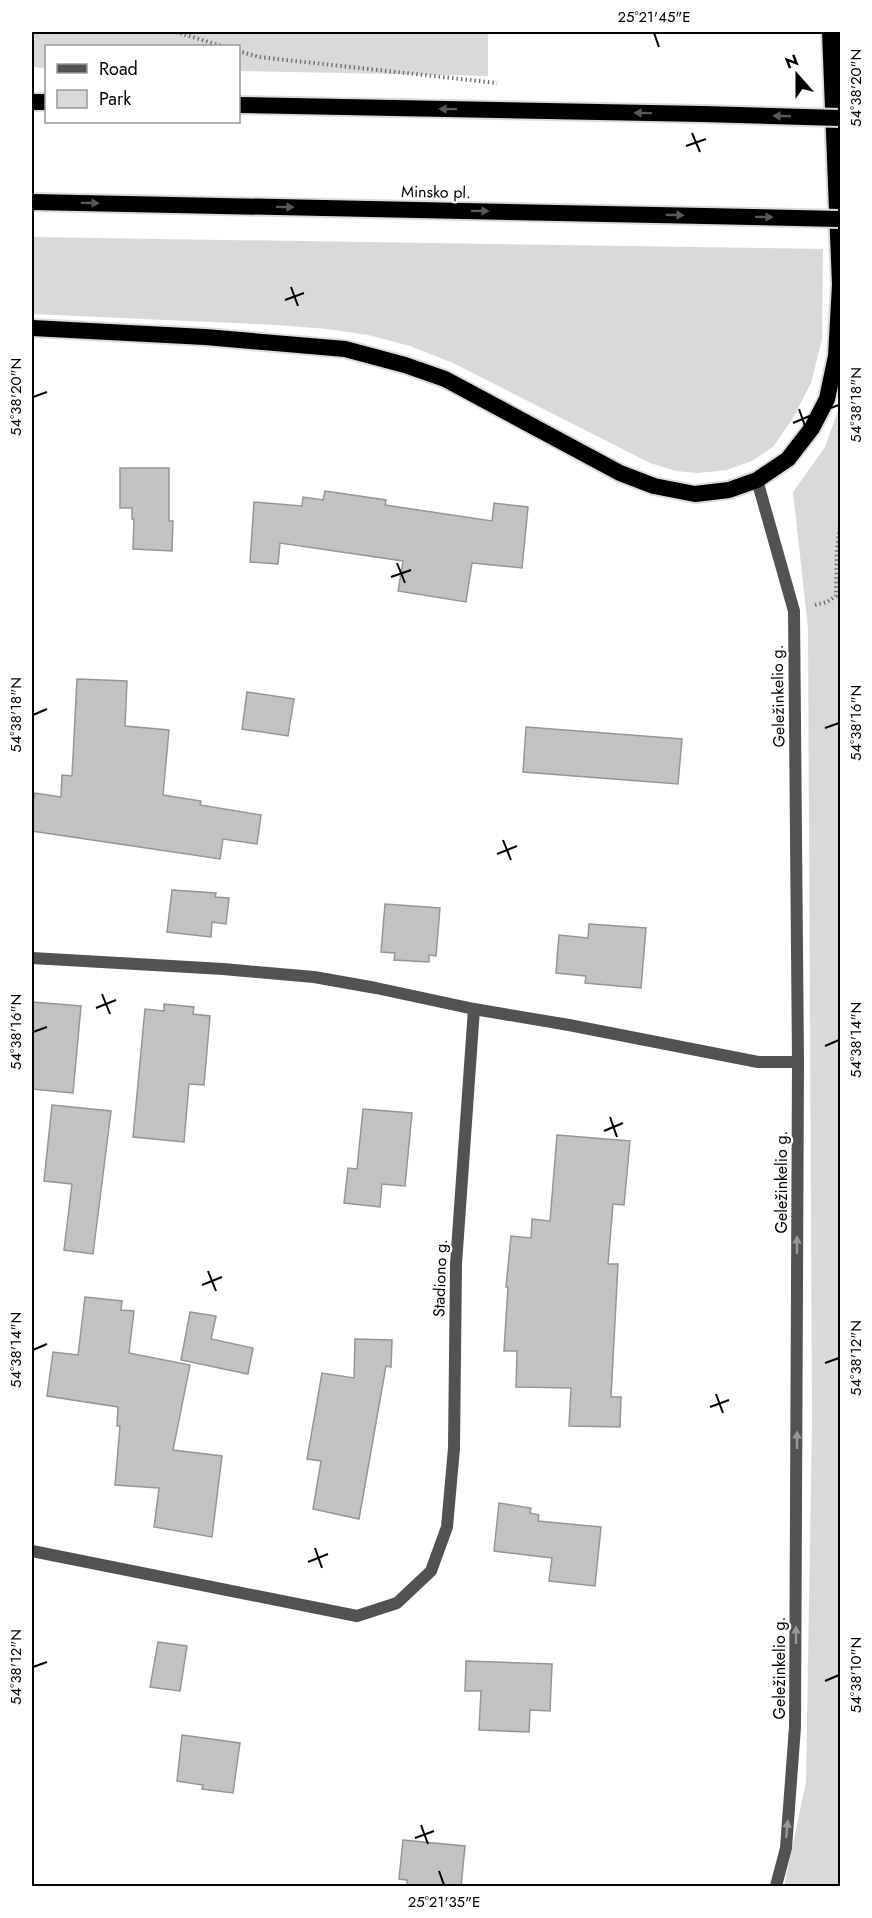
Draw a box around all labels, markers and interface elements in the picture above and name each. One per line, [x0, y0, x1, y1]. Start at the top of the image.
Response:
text: 25°21'45"E [617, 6, 691, 28]
legend [45, 45, 240, 123]
north arrow [767, 45, 827, 105]
text: N [782, 48, 802, 74]
text: 54°38'20"N [845, 49, 867, 127]
text: Road [99, 56, 138, 82]
text: Park [99, 86, 131, 112]
one-way arrow [439, 104, 458, 114]
one-way arrow [634, 108, 653, 118]
one-way arrow [773, 111, 792, 121]
street label: Minsko pl. [401, 180, 471, 204]
one-way arrow [80, 198, 99, 208]
one-way arrow [275, 202, 294, 212]
one-way arrow [470, 207, 489, 216]
one-way arrow [665, 211, 684, 220]
one-way arrow [754, 212, 773, 222]
text: 54°38'20"N [5, 358, 27, 436]
text: 54°38'18"N [845, 367, 867, 443]
street label: Geležinkelio g. [766, 644, 790, 748]
text: 54°38'18"N [5, 677, 27, 753]
text: 54°38'16"N [845, 685, 867, 761]
text: 54°38'16"N [5, 994, 27, 1070]
text: 54°38'14"N [845, 1002, 867, 1078]
street label: Geležinkelio g. [770, 1131, 793, 1233]
one-way arrow [792, 1235, 802, 1254]
street label: Stadiono g. [427, 1239, 453, 1317]
text: 54°38'14"N [5, 1312, 27, 1388]
text: 54°38'12"N [845, 1320, 867, 1396]
one-way arrow [792, 1430, 802, 1449]
street label: Geležinkelio g. [768, 1617, 791, 1719]
one-way arrow [791, 1625, 801, 1644]
text: 54°38'12"N [5, 1629, 27, 1705]
text: 54°38'10"N [845, 1637, 867, 1713]
one-way arrow [782, 1820, 792, 1839]
text: 25°21'35"E [408, 1891, 480, 1913]

